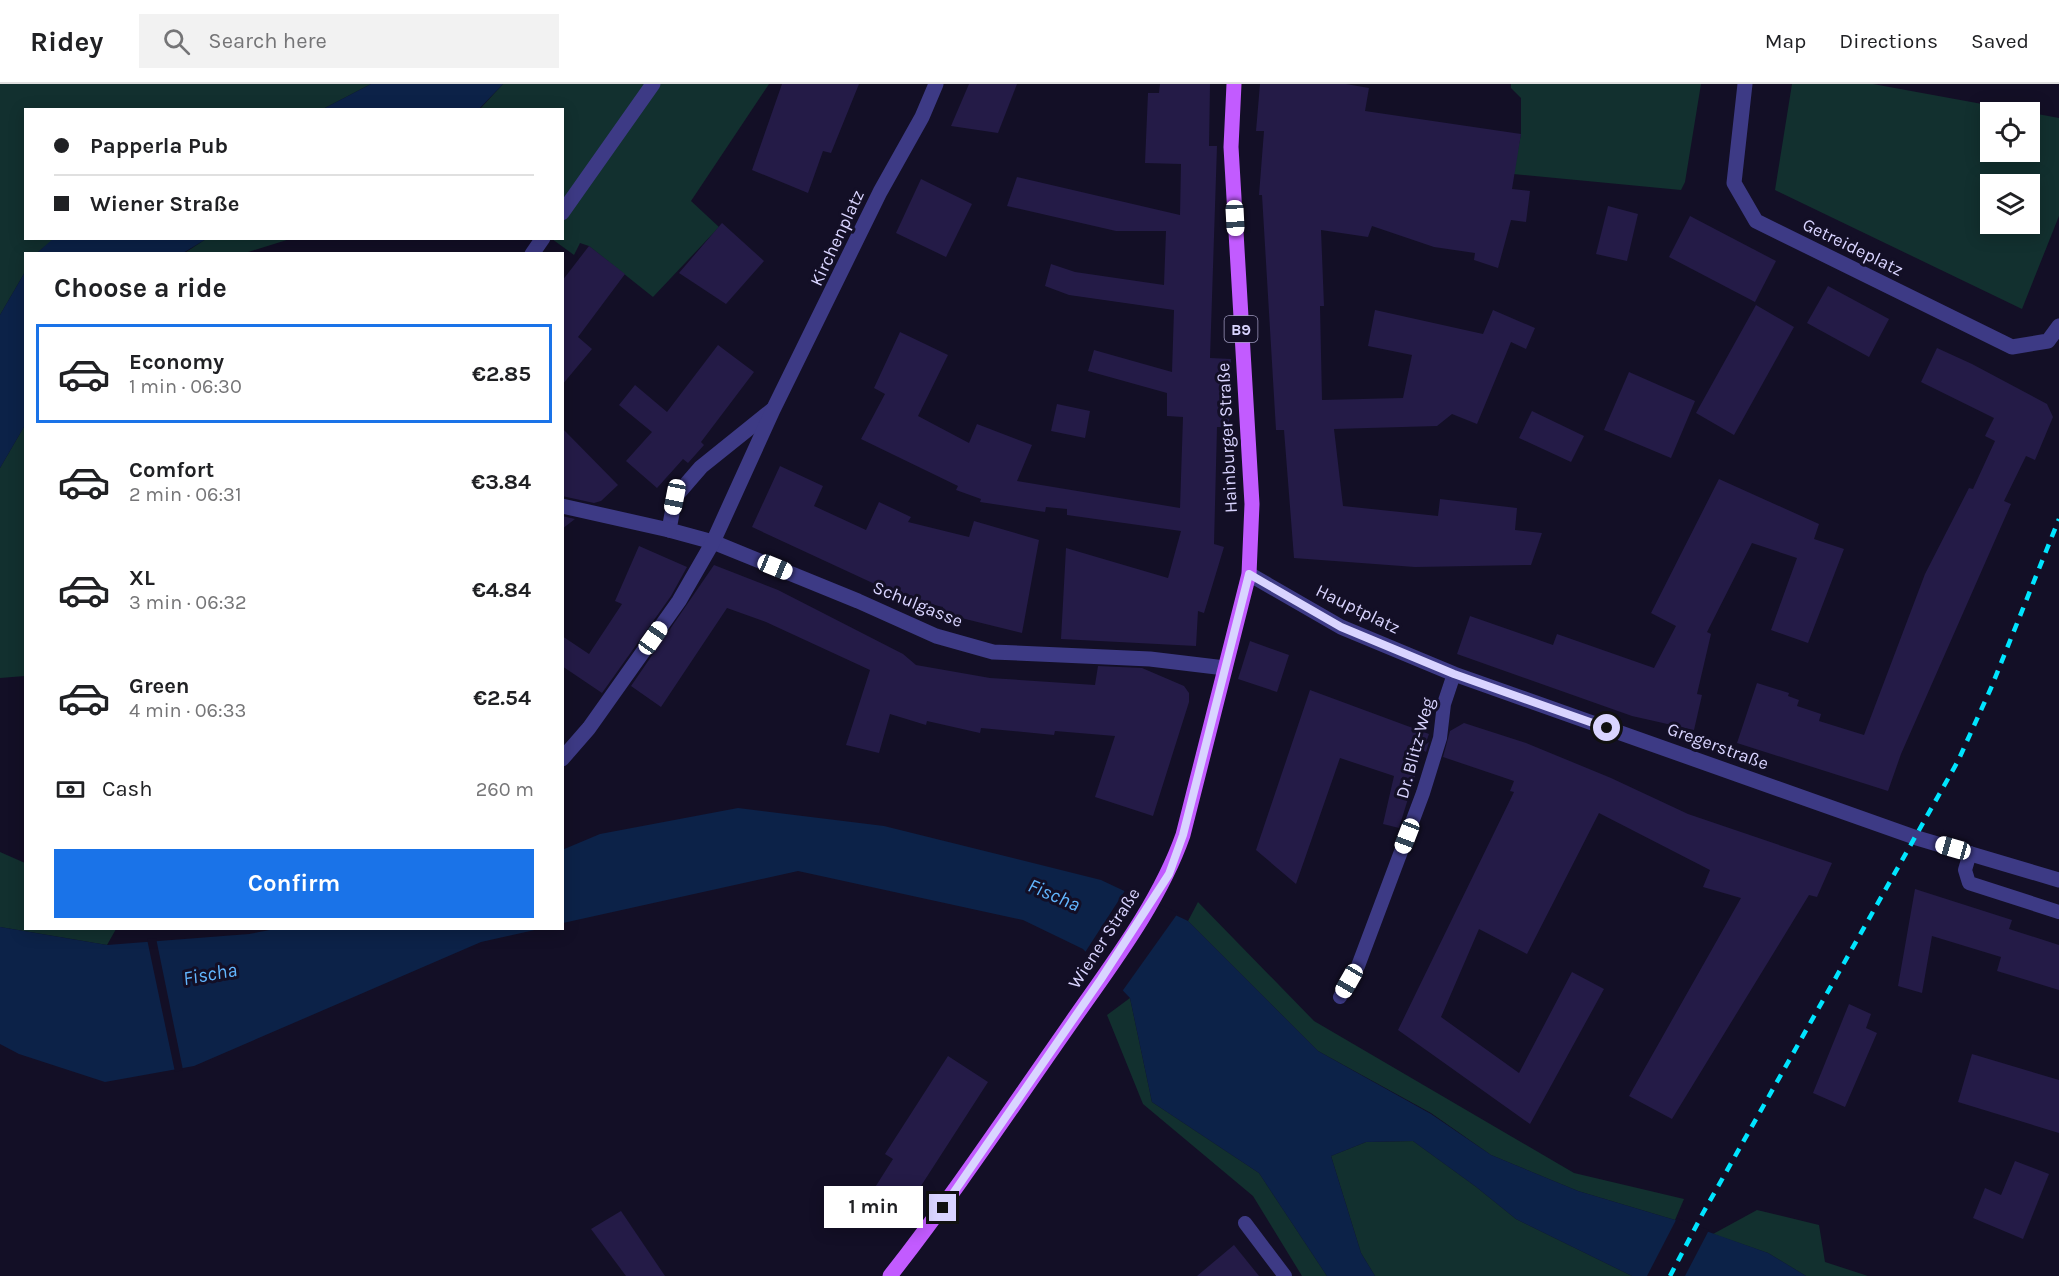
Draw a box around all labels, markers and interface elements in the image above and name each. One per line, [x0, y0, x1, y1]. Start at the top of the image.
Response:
search box [139, 14, 559, 68]
text: Ridey [30, 25, 103, 58]
icon: search [160, 25, 193, 58]
text: Search here [208, 28, 327, 54]
text: Map [1765, 29, 1806, 53]
text: Directions [1839, 29, 1938, 53]
text: Saved [1971, 29, 2029, 53]
map controls [1980, 102, 2040, 234]
button: locate [1980, 102, 2040, 162]
text: Papperla Pub [90, 133, 228, 159]
button: layers [1980, 174, 2040, 234]
street label: Kirchenplatz [805, 186, 869, 290]
text: Wiener Straße [90, 191, 239, 217]
car [1225, 200, 1245, 236]
street label: Getreideplatz [1799, 213, 1907, 281]
text: Choose a ride [54, 272, 227, 304]
road number: B9 [1224, 316, 1258, 342]
icon: car [57, 347, 111, 401]
text: Economy [129, 349, 224, 375]
text: €2.85 [472, 361, 531, 387]
street label: Hainburger Straße [1212, 362, 1242, 514]
text: 1 min · 06:30 [129, 375, 242, 398]
icon: car [57, 455, 111, 509]
text: Comfort [129, 457, 214, 483]
text: €3.84 [471, 469, 531, 495]
car [663, 478, 687, 516]
text: 2 min · 06:31 [129, 483, 242, 506]
car [755, 552, 795, 582]
icon: car [57, 563, 111, 617]
text: XL [129, 565, 155, 591]
street label: Schulgasse [870, 576, 966, 632]
text: €4.84 [472, 577, 531, 603]
street label: Hauptplatz [1312, 579, 1404, 639]
text: 3 min · 06:32 [129, 591, 247, 614]
car [635, 618, 671, 658]
icon: car [57, 671, 111, 725]
text: Green [129, 673, 190, 699]
text: €2.54 [473, 685, 531, 711]
street label: Dr. Blitz-Weg [1391, 695, 1439, 801]
text: 4 min · 06:33 [129, 699, 246, 722]
route start [1593, 714, 1620, 741]
street label: Gregerstraße [1664, 718, 1772, 774]
icon: cash [54, 773, 87, 806]
text: Cash [102, 776, 152, 802]
text: 260 m [476, 778, 534, 801]
car [1392, 816, 1422, 856]
car [1933, 834, 1973, 862]
button: Confirm [54, 849, 534, 918]
water label: Fischa [1024, 874, 1084, 916]
street label: Wiener Straße [1063, 883, 1145, 993]
water label: Fischa [181, 958, 239, 990]
car [1332, 961, 1366, 1001]
callout: 1 min [823, 1187, 922, 1229]
route end [929, 1194, 956, 1221]
text: 1 min [848, 1195, 899, 1218]

